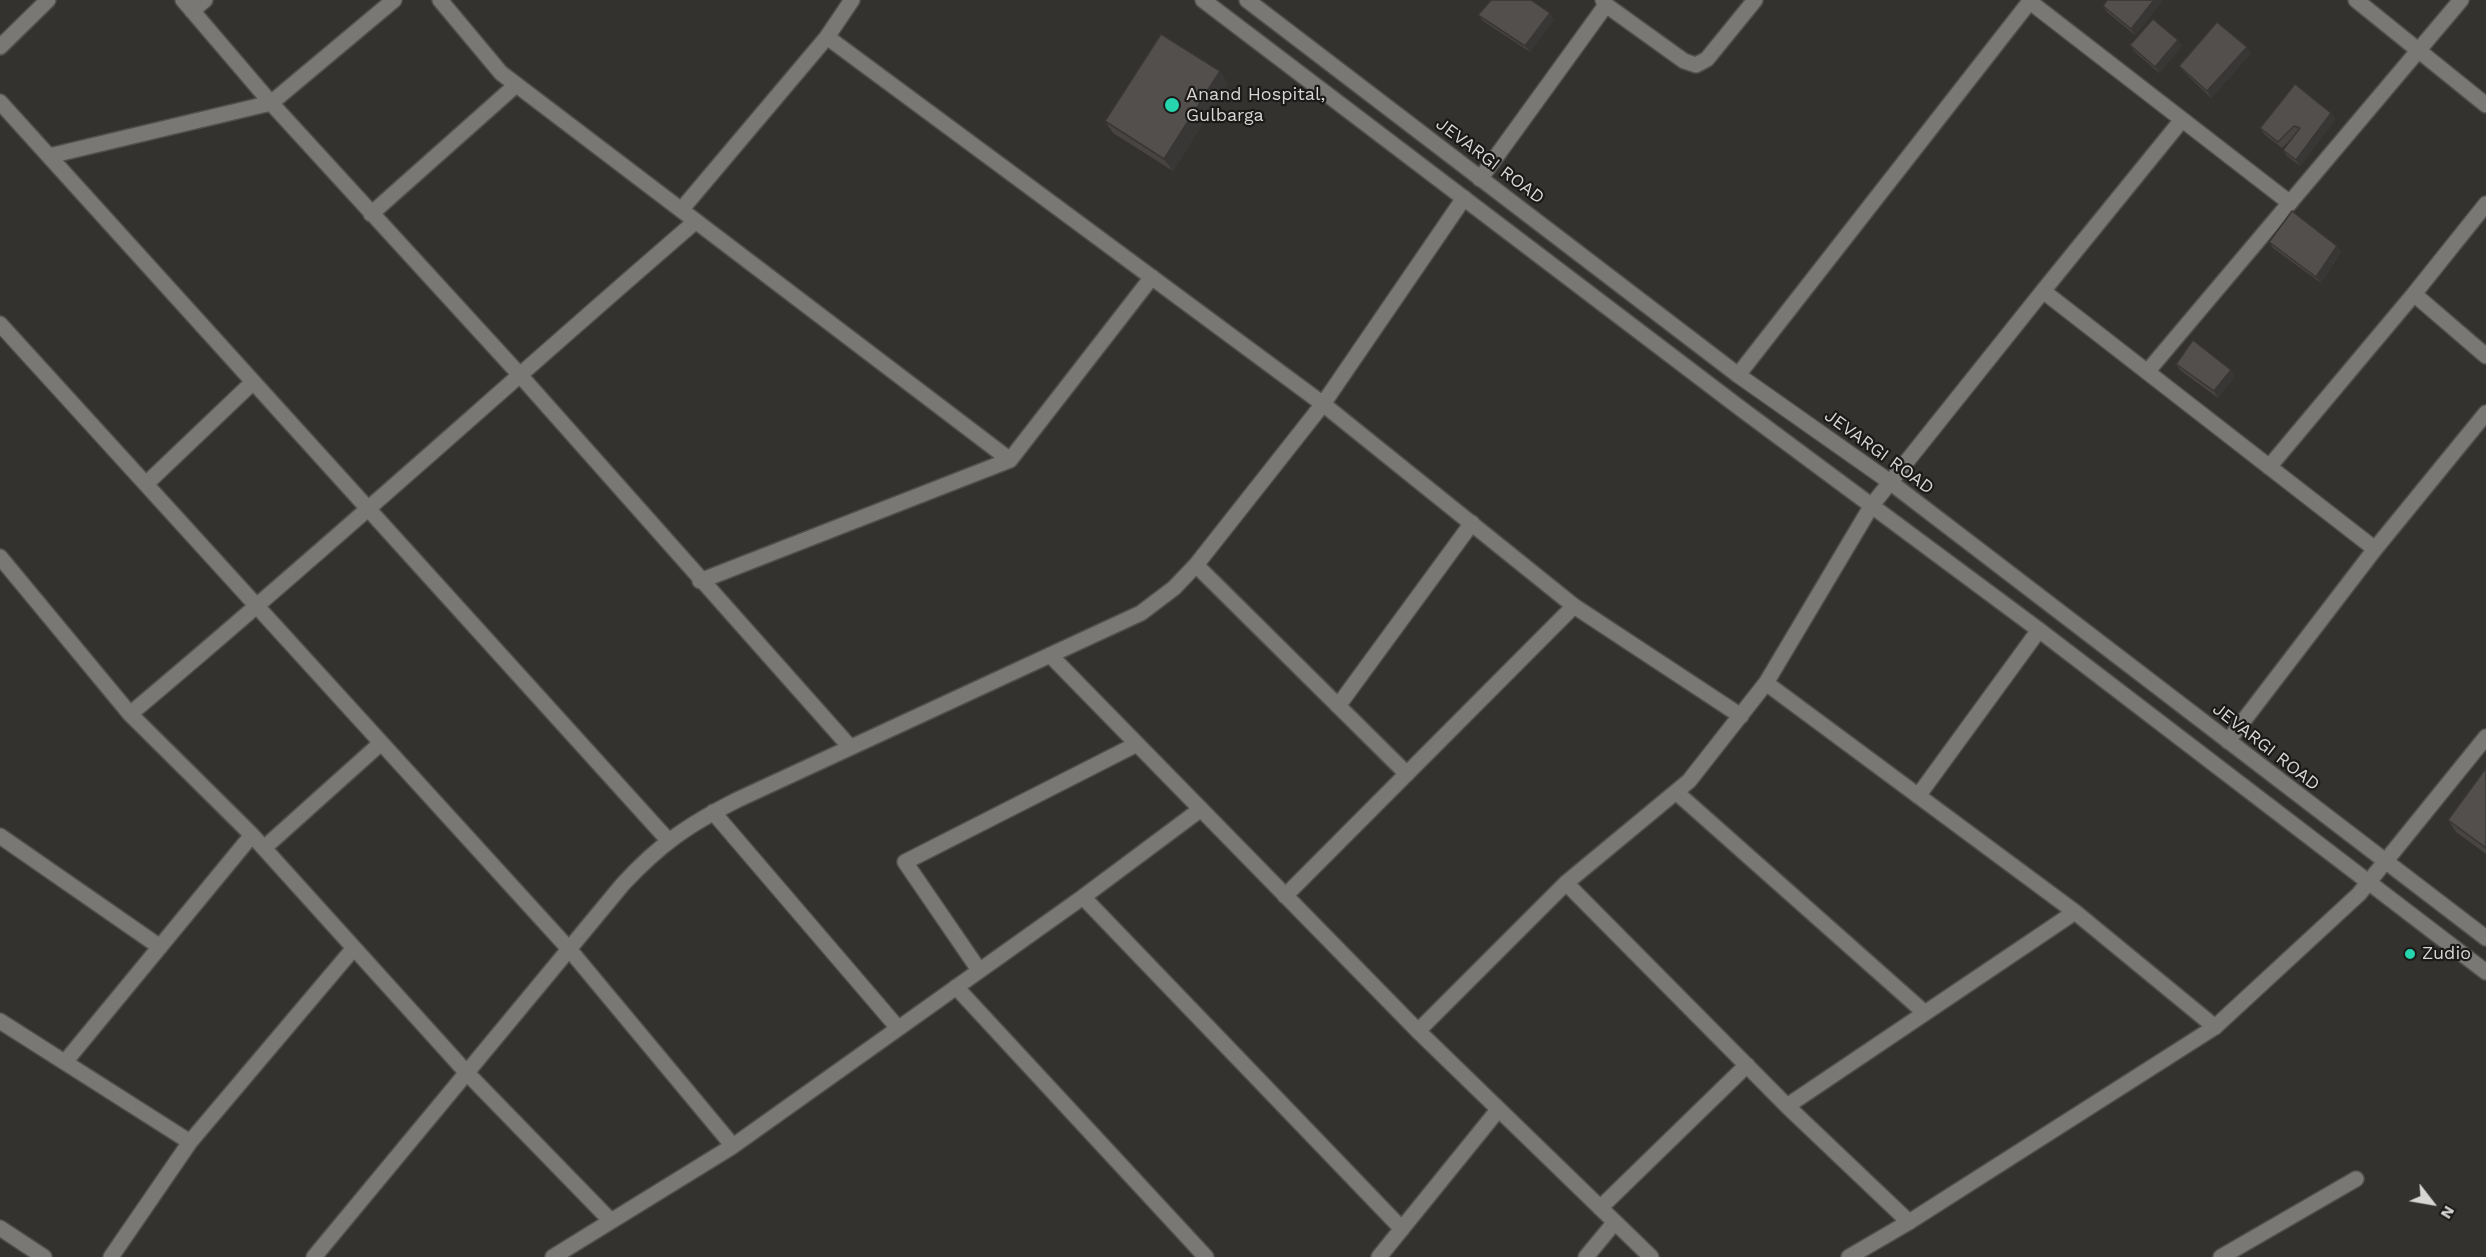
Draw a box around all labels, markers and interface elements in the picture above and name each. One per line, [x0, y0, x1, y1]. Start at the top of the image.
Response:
place label: Anand Hospital, Gulbarga [1186, 84, 1325, 127]
marker: Anand Hospital, Gulbarga [1163, 96, 1181, 114]
street label: JEVARGI ROAD [1431, 113, 1549, 209]
street label: JEVARGI ROAD [1820, 405, 1938, 499]
street label: JEVARGI ROAD [2208, 698, 2324, 796]
place label: Zudio [2422, 943, 2471, 965]
marker: Zudio [2403, 947, 2417, 961]
north arrow [2402, 1173, 2462, 1233]
text: N [2437, 1203, 2459, 1222]

